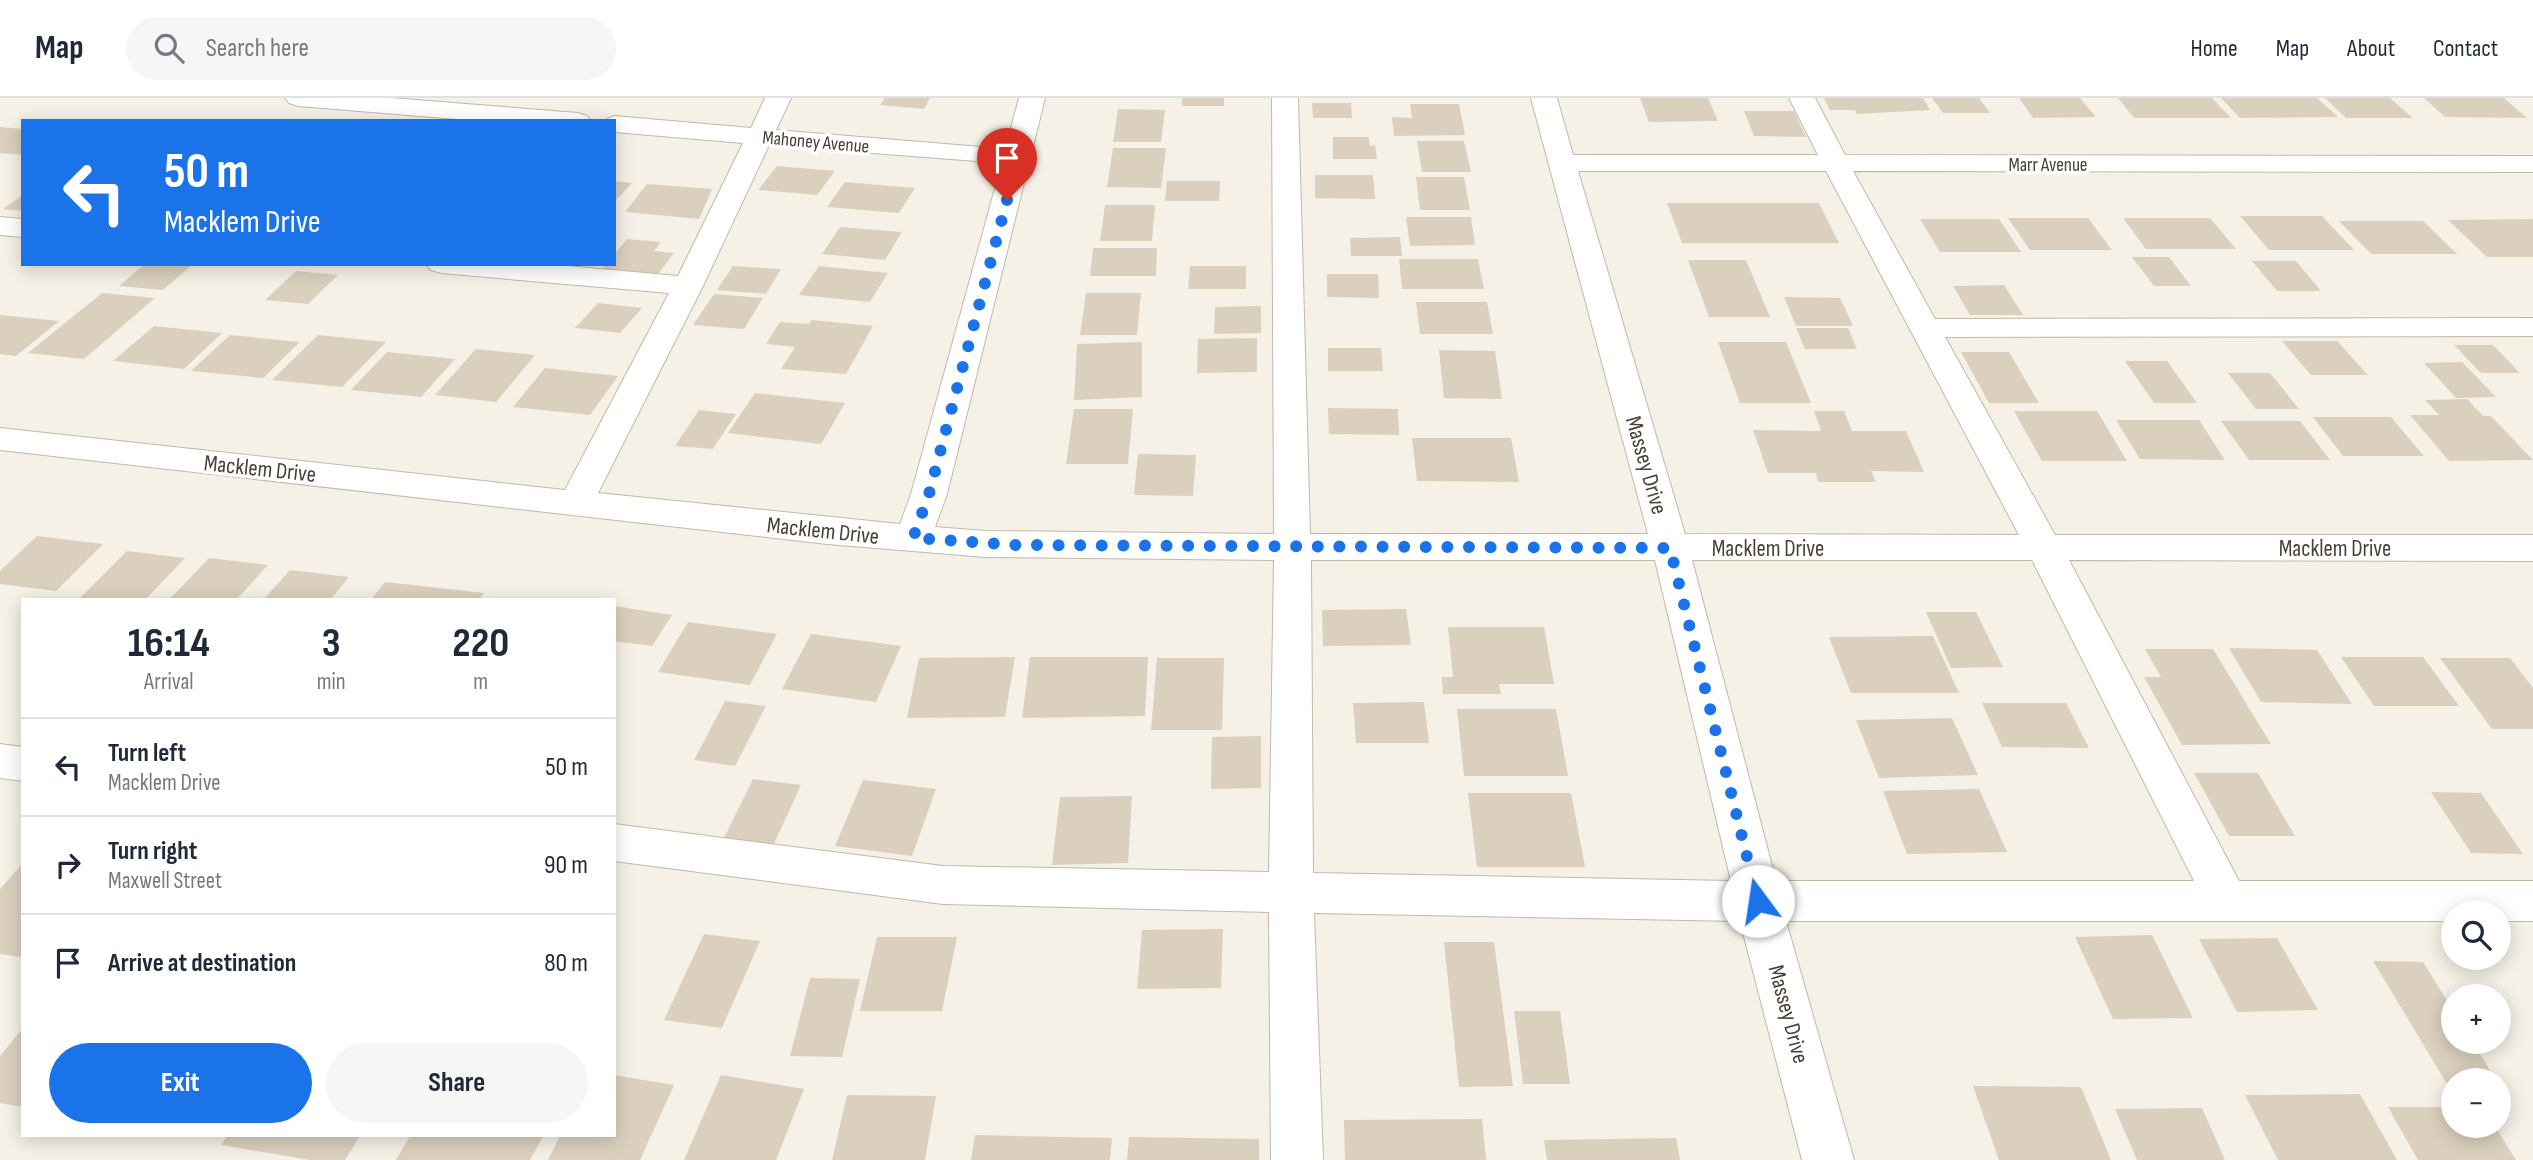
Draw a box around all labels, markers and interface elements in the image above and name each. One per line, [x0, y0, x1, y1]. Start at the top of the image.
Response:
search box [126, 17, 616, 80]
text: Map [35, 28, 84, 68]
icon: search [150, 29, 188, 67]
text: Search here [206, 33, 309, 64]
text: Home [2190, 34, 2238, 63]
text: Map [2276, 34, 2309, 63]
text: About [2347, 34, 2395, 63]
text: Contact [2433, 34, 2498, 63]
street label: Mahoney Avenue [762, 126, 870, 159]
pin [977, 128, 1037, 200]
icon: arrive [988, 139, 1026, 177]
text: 50 m [164, 143, 249, 202]
icon: left [49, 147, 140, 238]
street label: Marr Avenue [2009, 154, 2087, 177]
text: Macklem Drive [164, 203, 321, 242]
street label: Massey Drive [1619, 413, 1673, 517]
street label: Macklem Drive [202, 449, 317, 489]
street label: Macklem Drive [765, 511, 880, 551]
street label: Macklem Drive [1712, 535, 1824, 563]
street label: Macklem Drive [2279, 535, 2391, 563]
text: 16:14 [128, 618, 210, 669]
text: 3 [322, 618, 340, 669]
text: 220 [452, 618, 509, 669]
text: Arrival [144, 668, 194, 696]
text: min [317, 668, 346, 696]
text: m [473, 668, 488, 696]
text: Turn left [108, 738, 186, 769]
icon: left [49, 748, 87, 786]
text: 50 m [545, 752, 588, 783]
text: Macklem Drive [108, 769, 221, 797]
text: Turn right [108, 836, 197, 867]
icon: right [49, 846, 87, 884]
text: 90 m [544, 850, 588, 881]
position arrow [1721, 864, 1795, 938]
text: Maxwell Street [108, 867, 222, 895]
map controls [2441, 900, 2511, 1138]
button: search [2441, 900, 2511, 970]
icon: arrive [49, 944, 87, 982]
text: Arrive at destination [108, 948, 296, 979]
text: 80 m [544, 948, 588, 979]
street label: Massey Drive [1761, 962, 1815, 1066]
button: + [2441, 984, 2511, 1054]
button: Exit [49, 1043, 312, 1123]
button: Share [326, 1043, 588, 1123]
button: − [2441, 1068, 2511, 1138]

